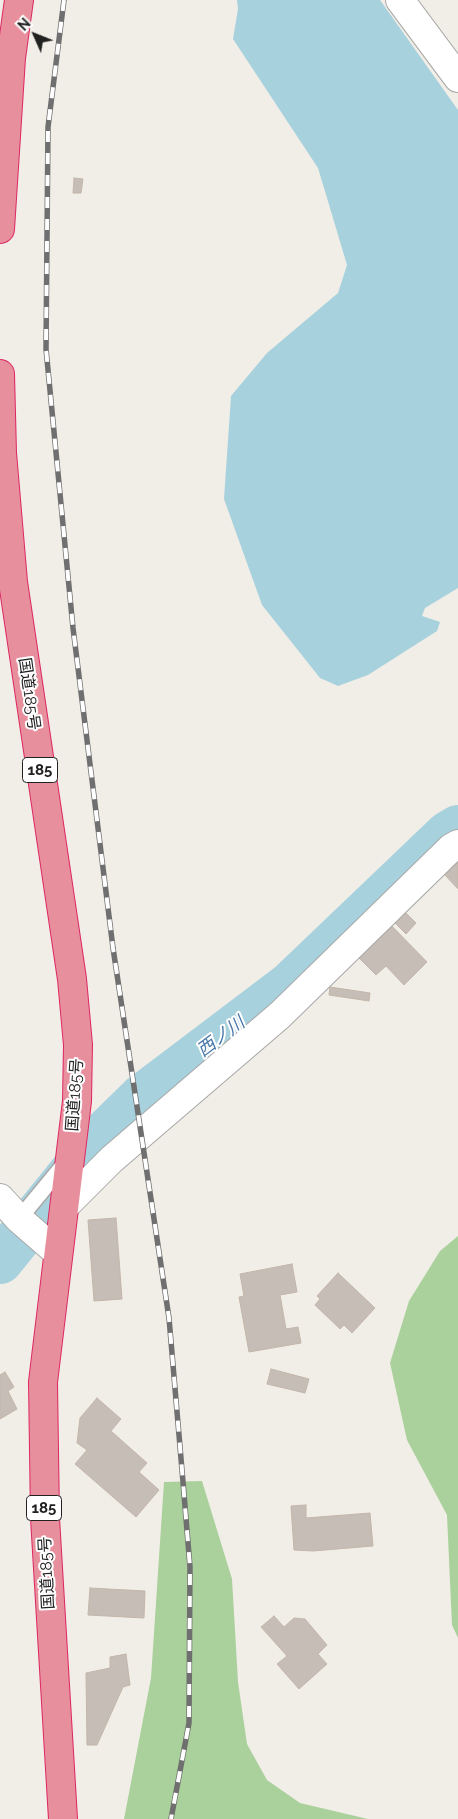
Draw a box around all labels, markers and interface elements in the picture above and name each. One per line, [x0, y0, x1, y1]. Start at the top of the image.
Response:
north arrow [10, 10, 60, 60]
text: N [15, 15, 34, 34]
street label: 国道185号 [14, 656, 44, 732]
road number: 185 [22, 758, 58, 782]
water label: 西ノ川 [193, 1012, 249, 1062]
street label: 国道185号 [63, 1058, 87, 1132]
road number: 185 [27, 1496, 62, 1520]
street label: 国道185号 [36, 1536, 58, 1610]

